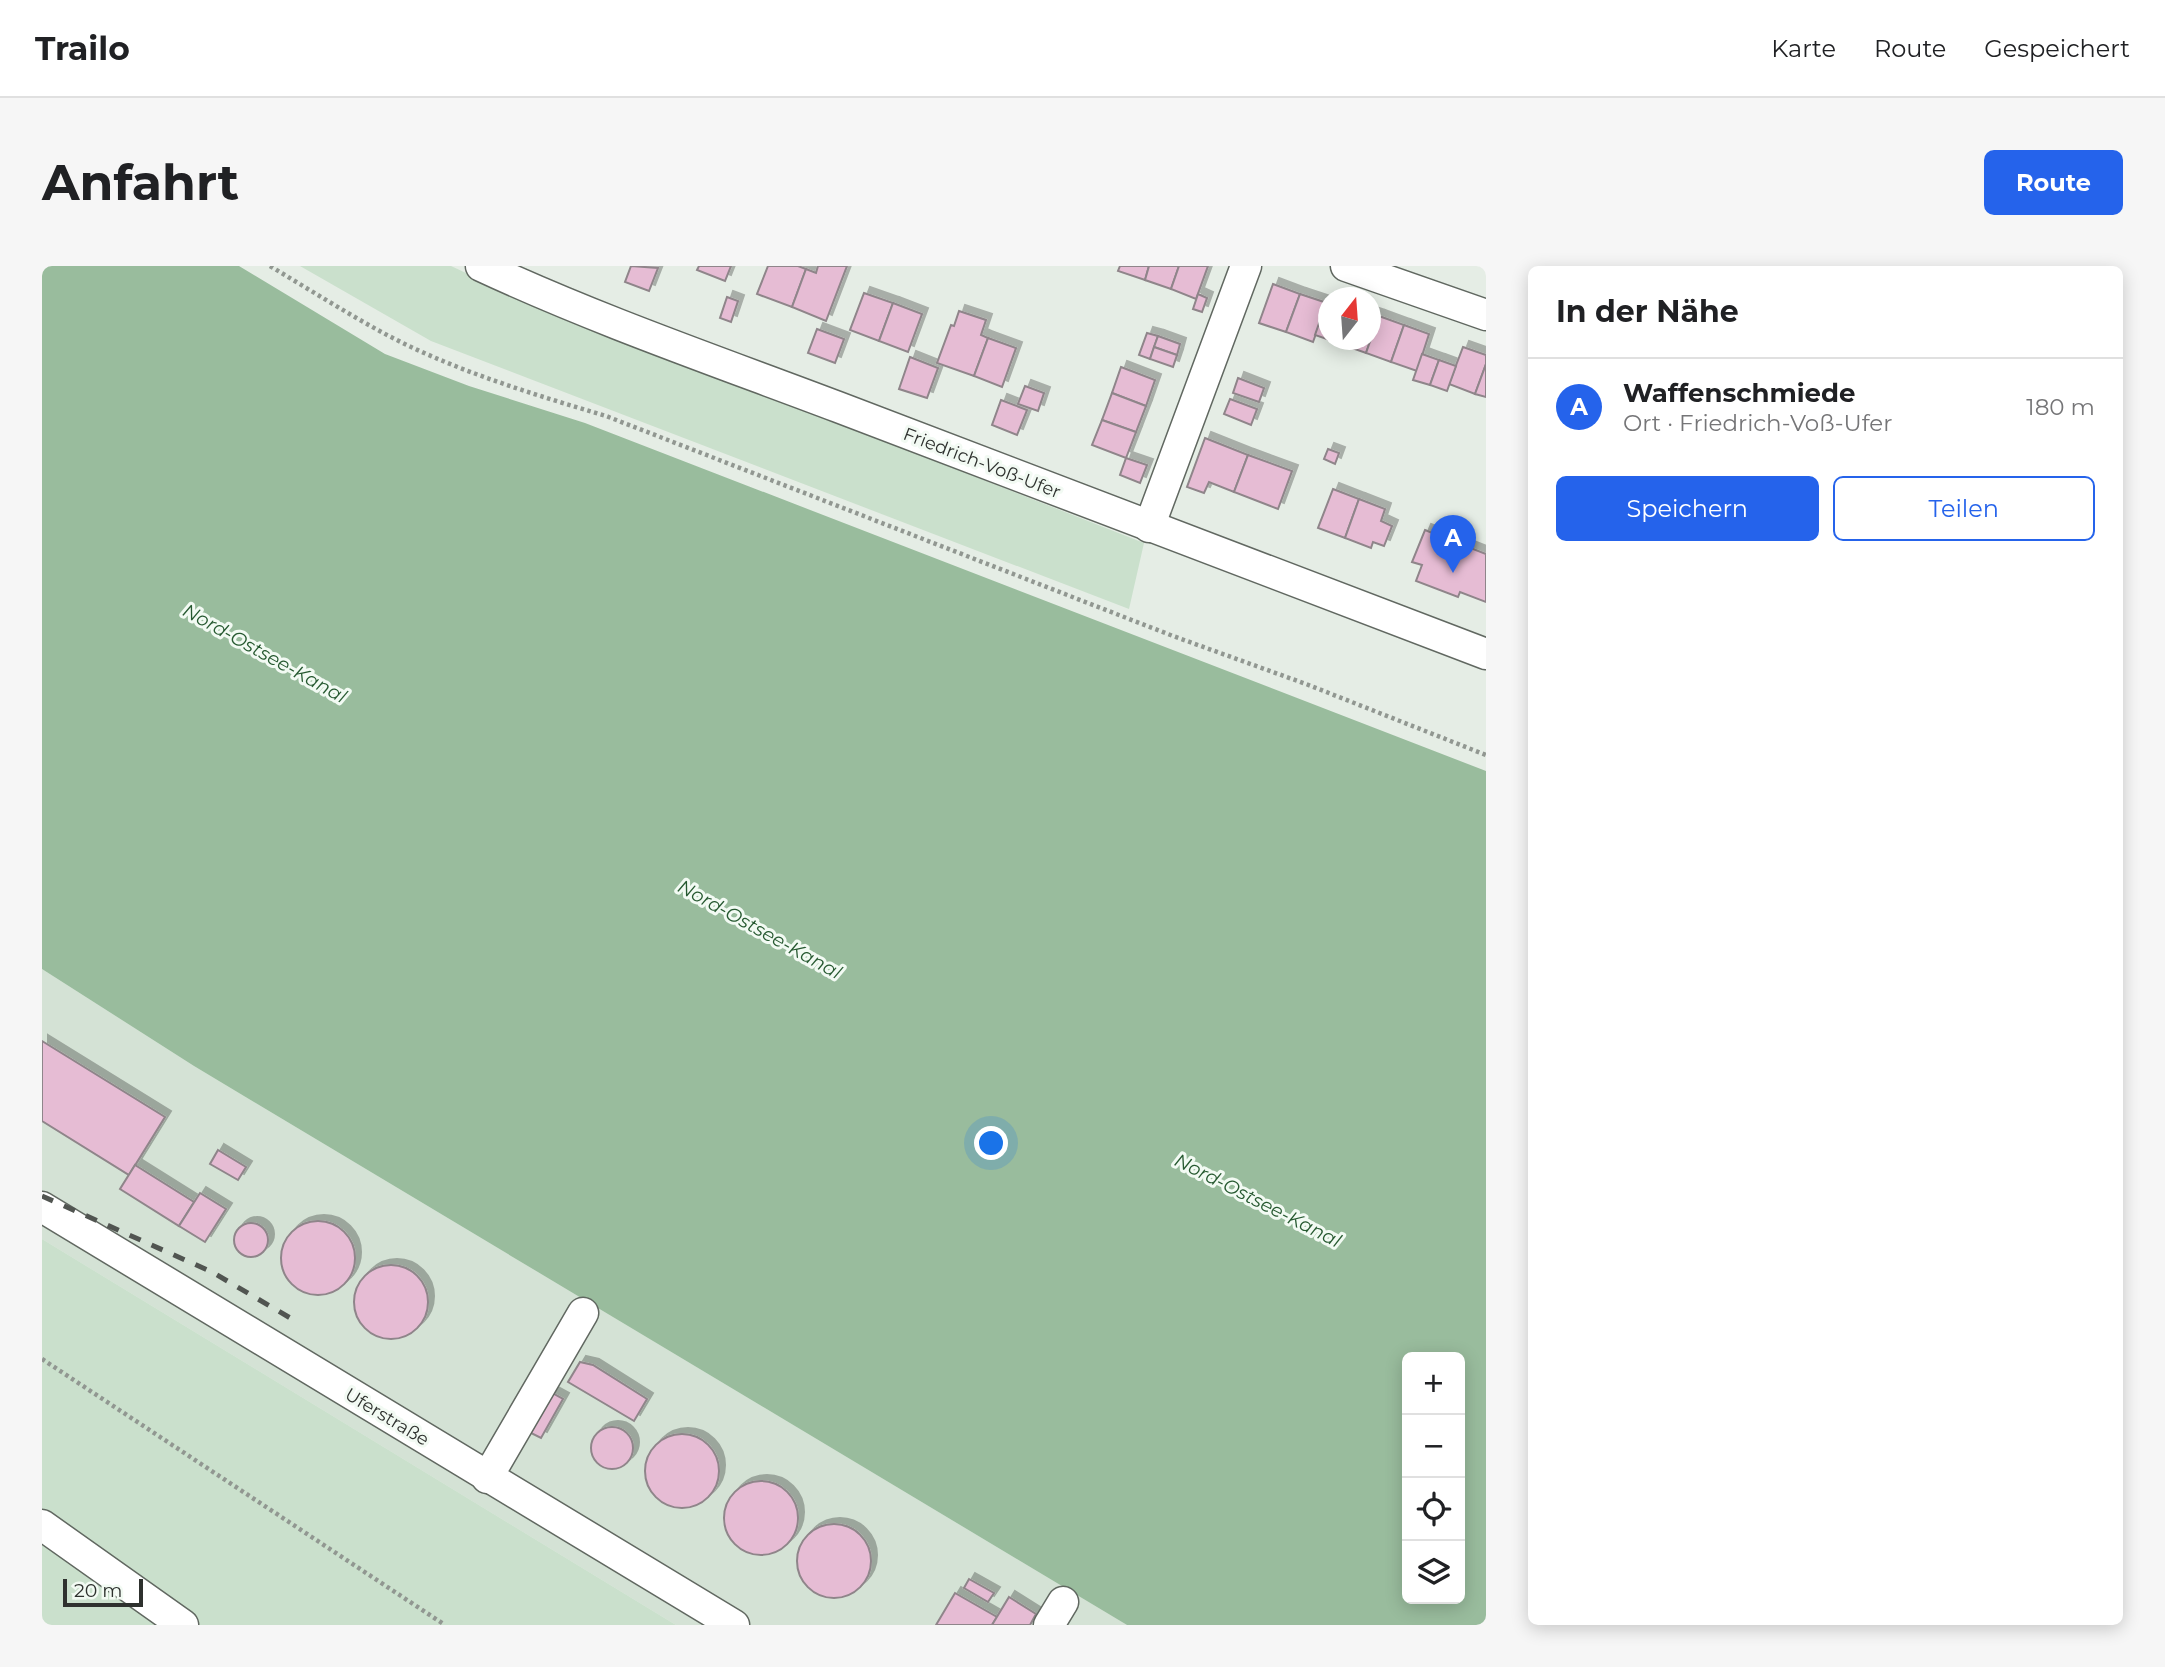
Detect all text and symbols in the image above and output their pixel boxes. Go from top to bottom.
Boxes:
text: Trailo [35,28,130,68]
text: Karte [1771,34,1836,63]
text: Route [1874,34,1946,63]
text: Gespeichert [1984,34,2130,63]
button: Route [1984,150,2123,215]
text: Anfahrt [42,153,239,212]
north arrow [1318,287,1381,350]
text: In der Nähe [1556,293,1739,330]
text: Waffenschmiede [1623,377,1855,409]
text: A [1570,393,1588,421]
text: 180 m [2026,393,2095,421]
text: Ort · Friedrich-Voß-Ufer [1623,409,1892,437]
street label: Friedrich-Voß-Ufer [900,423,1064,503]
button: Speichern [1556,476,1819,541]
button: Teilen [1833,476,2095,541]
pin: A [1430,515,1476,573]
water label: Nord-Ostsee-Kanal [179,599,351,708]
water label: Nord-Ostsee-Kanal [674,875,846,984]
your location [974,1126,1008,1160]
water label: Nord-Ostsee-Kanal [1171,1148,1346,1253]
map controls [1402,1352,1465,1604]
button: + [1402,1352,1465,1415]
street label: Uferstraße [341,1383,433,1451]
button: − [1402,1415,1465,1478]
button: locate [1402,1478,1465,1541]
button: layers [1402,1541,1465,1604]
scale bar [63,1576,144,1608]
text: 20 m [74,1579,122,1602]

